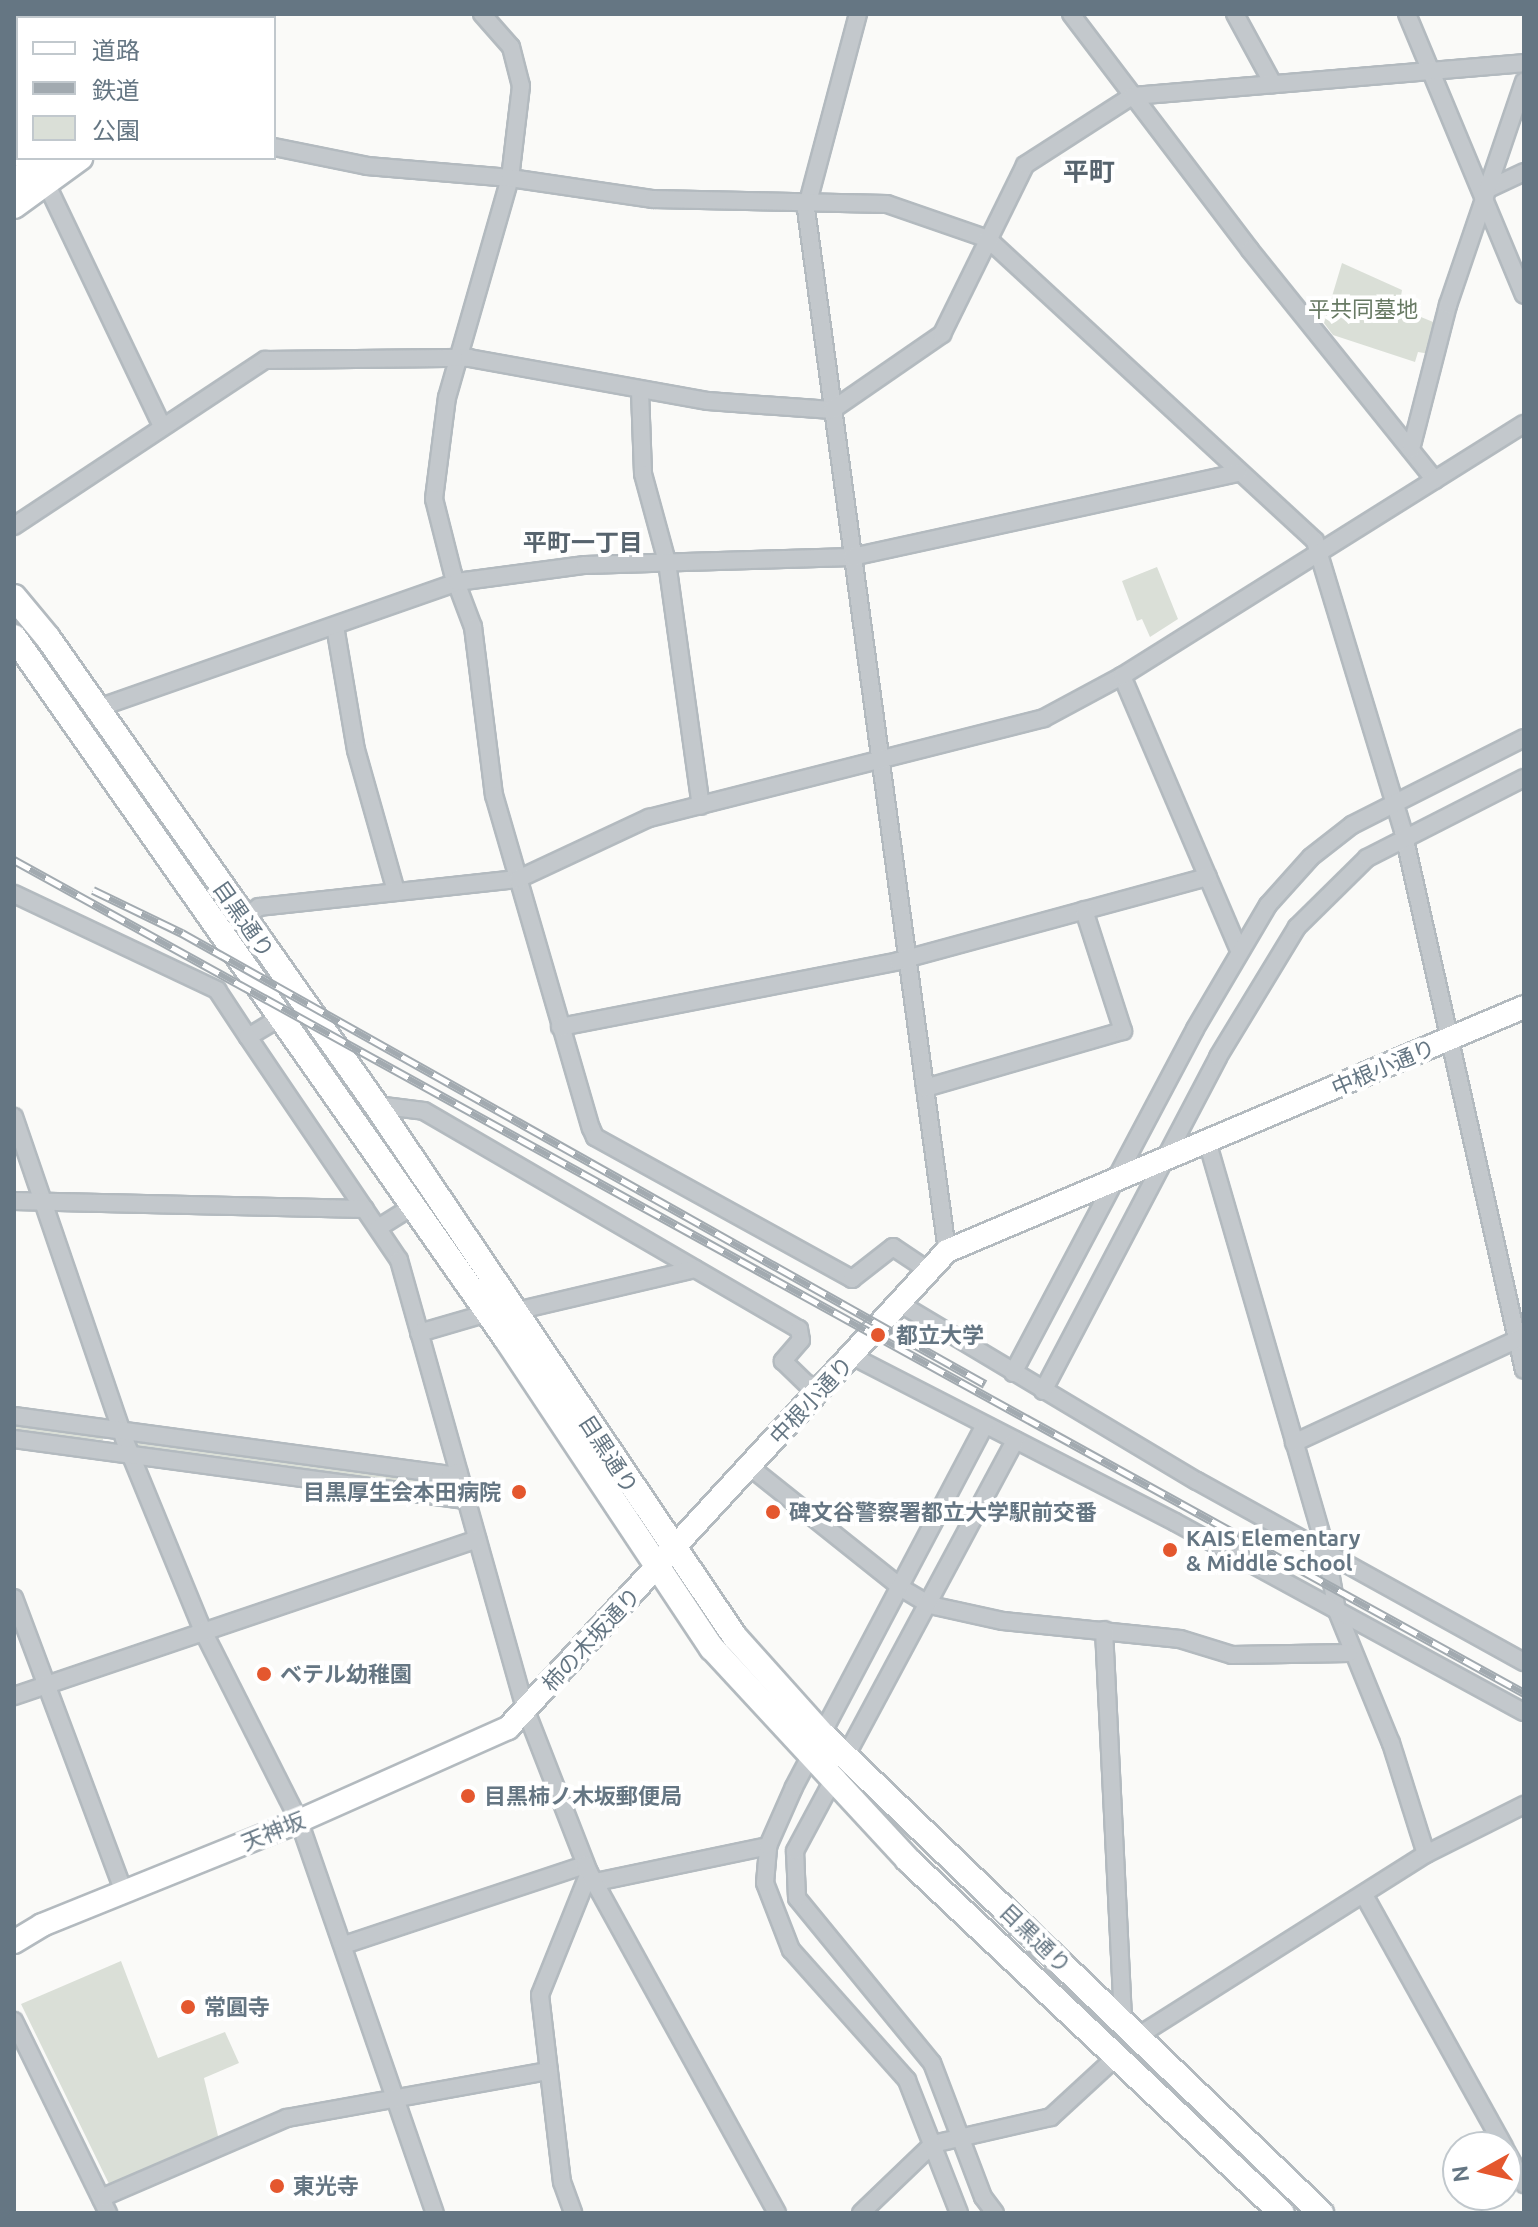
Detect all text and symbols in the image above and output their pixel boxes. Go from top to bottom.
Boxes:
legend [16,16,276,160]
text: 道路 [92,37,140,64]
text: 鉄道 [92,77,140,104]
text: 公園 [92,117,140,144]
district label: 平町 [1063,156,1115,188]
park label: 平共同墓地 [1308,296,1418,322]
district label: 平町一丁目 [523,529,643,557]
street label: 目黒通り [208,875,280,963]
street label: 中根小通り [1327,1033,1439,1101]
place label: 都立大学 [896,1322,984,1348]
marker: 都立大学 [867,1324,889,1346]
street label: 中根小通り [764,1351,858,1449]
street label: 目黒通り [574,1410,644,1498]
place label: 目黒厚生会本田病院 [303,1479,501,1505]
marker: 目黒厚生会本田病院 [508,1481,530,1503]
place label: 碑文谷警察署都立大学駅前交番 [789,1499,1097,1525]
marker: 碑文谷警察署都立大学駅前交番 [764,1503,782,1521]
place label: KAIS Elementary & Middle School [1186,1524,1360,1576]
marker: KAIS Elementary & Middle School [1161,1541,1179,1559]
street label: 柿の木坂通り [536,1582,646,1696]
place label: ベテル幼稚園 [280,1661,412,1687]
marker: ベテル幼稚園 [255,1665,273,1683]
place label: 目黒柿ノ木坂郵便局 [484,1783,682,1809]
marker: 目黒柿ノ木坂郵便局 [459,1787,477,1805]
street label: 天神坂 [237,1806,309,1856]
street label: 目黒通り [995,1898,1077,1978]
place label: 常圓寺 [204,1994,270,2020]
marker: 常圓寺 [179,1998,197,2016]
north arrow [1442,2131,1522,2211]
text: N [1446,2164,1473,2184]
place label: 東光寺 [293,2173,359,2199]
marker: 東光寺 [268,2177,286,2195]

